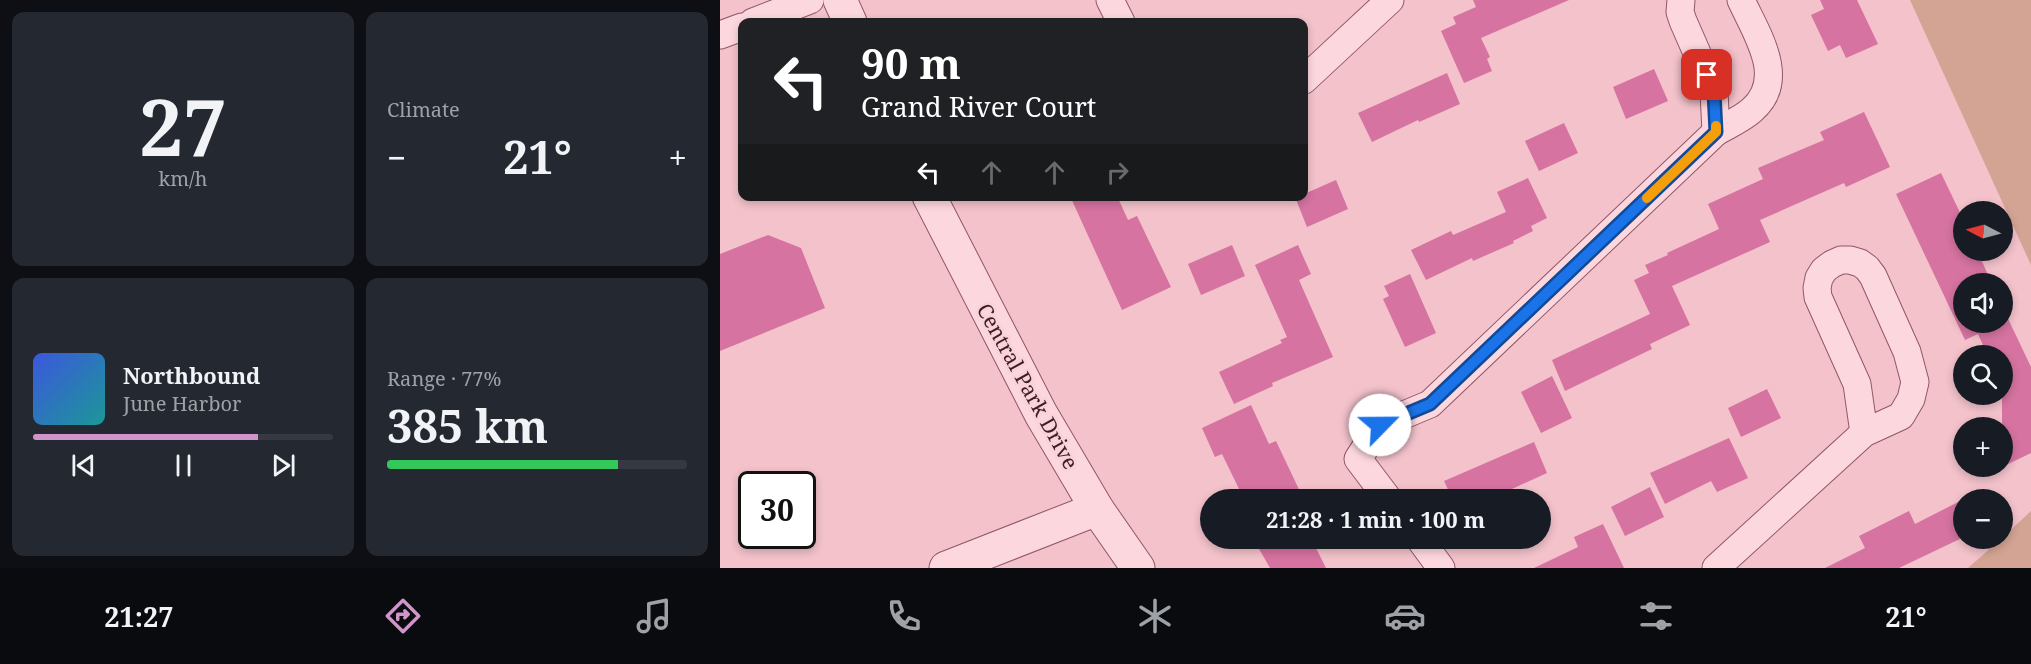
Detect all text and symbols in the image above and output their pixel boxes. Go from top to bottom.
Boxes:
text: 90 m [861,34,961,91]
icon: left [762,42,840,120]
pin [1681,49,1732,100]
icon: arrive [1690,58,1723,91]
text: 27 [139,73,227,179]
text: Grand River Court [861,88,1096,125]
text: Climate [387,96,460,123]
text: 21° [503,126,572,187]
text: − [387,135,406,180]
text: + [669,135,687,180]
icon: left [912,156,945,189]
icon: ahead [975,156,1008,189]
icon: ahead [1038,156,1071,189]
icon: right [1101,156,1134,189]
text: km/h [158,165,208,192]
north arrow [1953,201,2013,261]
map controls [1953,201,2013,549]
button: sound [1953,273,2013,333]
street label: Central Park Drive [971,298,1085,474]
button: search [1953,345,2013,405]
text: Northbound [123,360,260,390]
text: Range · 77% [387,365,501,392]
text: June Harbor [123,390,241,417]
position arrow [1348,393,1412,457]
text: 385 km [387,395,548,456]
button: + [1953,417,2013,477]
icon: previous [67,449,100,482]
icon: pause [167,449,200,482]
icon: next [267,449,300,482]
speed limit sign: 30 [738,471,816,549]
button: − [1953,489,2013,549]
text: 21:28 · 1 min · 100 m [1266,504,1485,534]
icon: directions [382,595,424,637]
icon: music [633,595,675,637]
icon: phone [883,595,925,637]
icon: climate [1134,595,1176,637]
icon: car [1384,595,1426,637]
icon: filters [1635,595,1677,637]
text: 21:27 [104,598,174,635]
text: 21° [1885,598,1927,635]

